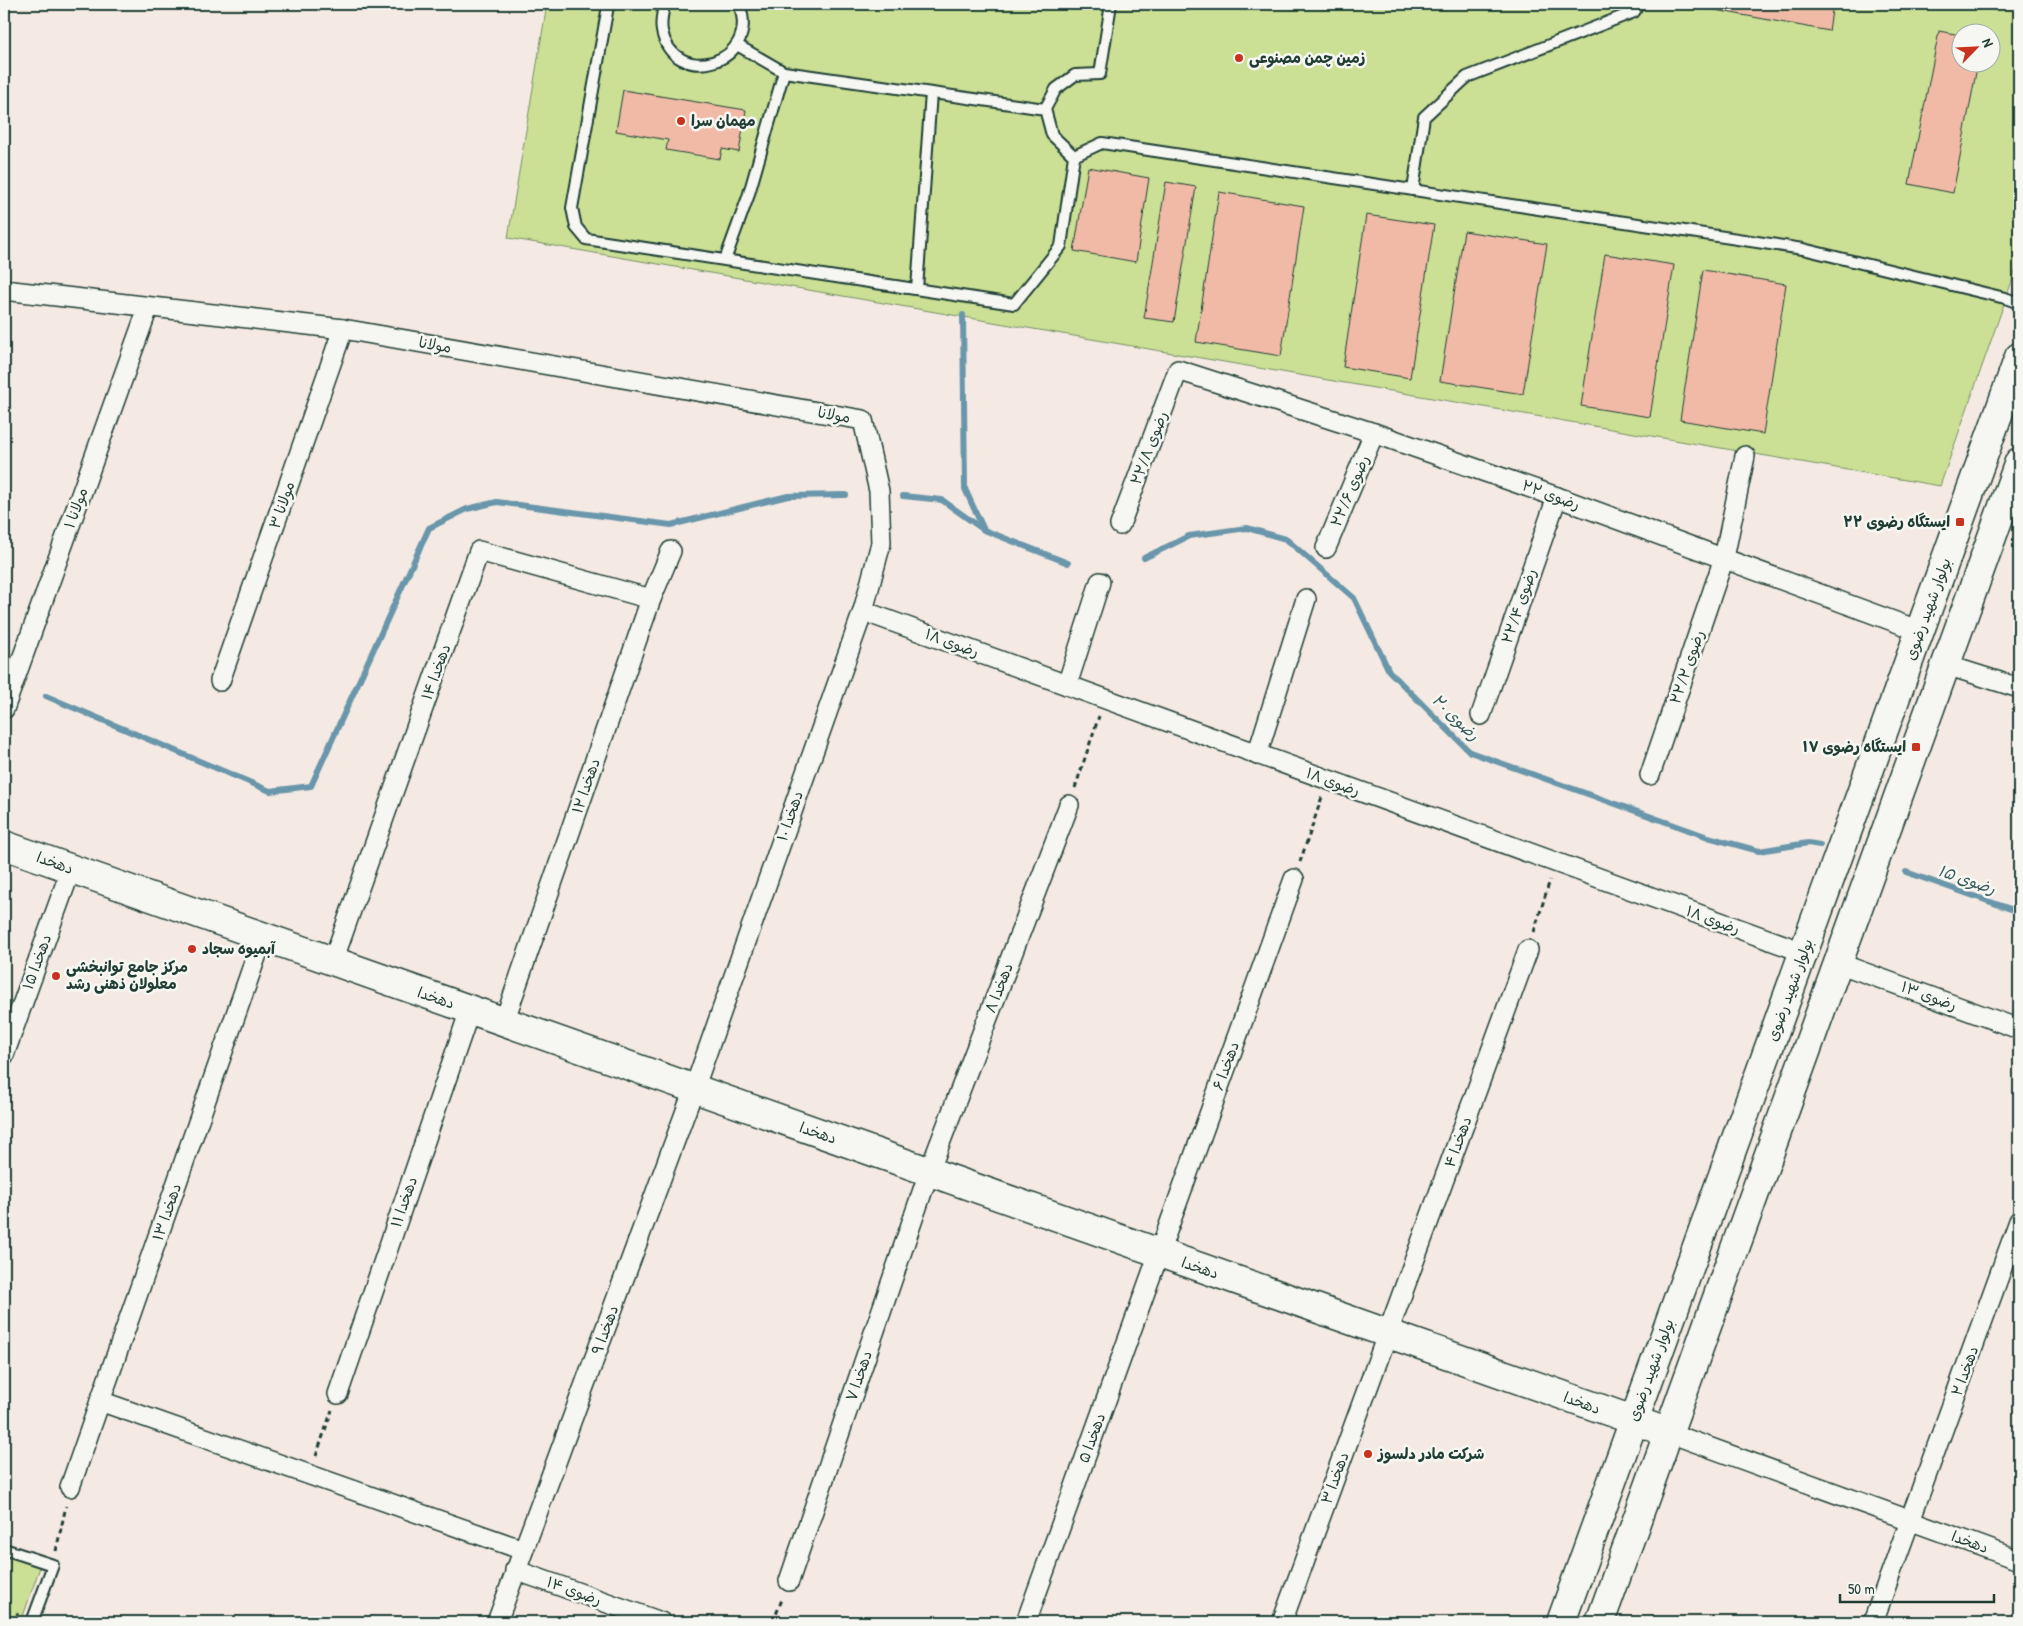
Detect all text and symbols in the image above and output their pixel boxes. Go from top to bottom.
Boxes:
north arrow [1950,22,2000,72]
text: N [1978,35,1999,50]
place label: زمین چمن مصنوعی [1249,47,1366,68]
marker: زمین چمن مصنوعی [1233,52,1245,64]
place label: مهمان سرا [691,110,756,131]
marker: مهمان سرا [675,115,687,127]
street label: مولانا [417,331,453,358]
street label: مولانا [816,401,852,428]
street label: رضوی ۲۲/۸ [1125,408,1172,488]
street label: رضوی ۲۲/۶ [1325,452,1374,530]
street label: رضوی ۲۲ [1519,474,1583,515]
street label: مولانا ۳ [264,478,299,531]
street label: مولانا ۱ [58,485,93,531]
place label: ایستگاه رضوی ۲۲ [1843,511,1950,532]
marker: ایستگاه رضوی ۲۲ [1954,516,1966,528]
street label: بولوار شهید رضوی [1899,555,1956,663]
street label: رضوی ۲۲/۴ [1496,566,1541,646]
street label: رضوی ۱۸ [922,623,982,662]
street label: رضوی ۲۲/۲ [1664,627,1709,707]
street label: دهخدا ۱۴ [416,641,455,703]
water label: رضوی ۲۰ [1427,689,1485,745]
place label: ایستگاه رضوی ۱۷ [1803,736,1906,757]
marker: ایستگاه رضوی ۱۷ [1910,741,1922,753]
street label: دهخدا ۱۲ [566,755,605,816]
street label: رضوی ۱۸ [1303,762,1363,801]
street label: دهخدا ۱۰ [771,788,808,844]
street label: دهخدا [34,846,77,879]
water label: رضوی ۱۵ [1935,859,1999,899]
street label: رضوی ۱۸ [1683,900,1743,939]
street label: دهخدا ۱۵ [17,931,56,992]
street label: بولوار شهید رضوی [1761,936,1818,1044]
place label: آبمیوه سجاد [202,938,276,959]
marker: آبمیوه سجاد [186,943,198,955]
place label: مرکز جامع توانبخشی معلولان ذهنی رشد [66,956,188,994]
street label: دهخدا ۸ [979,960,1018,1016]
marker: مرکز جامع توانبخشی معلولان ذهنی رشد [50,970,62,982]
street label: رضوی ۱۳ [1898,976,1960,1015]
street label: دهخدا [415,981,458,1014]
street label: دهخدا ۶ [1207,1038,1244,1093]
street label: دهخدا ۴ [1439,1113,1476,1170]
street label: دهخدا [797,1116,840,1149]
street label: دهخدا ۱۱ [385,1174,422,1230]
street label: دهخدا ۱۳ [147,1180,186,1243]
street label: دهخدا [1179,1251,1222,1284]
street label: دهخدا ۹ [586,1302,623,1357]
street label: بولوار شهید رضوی [1622,1316,1679,1424]
street label: دهخدا ۲ [1946,1343,1983,1399]
street label: دهخدا ۷ [840,1348,877,1404]
street label: دهخدا [1561,1386,1604,1419]
street label: دهخدا ۵ [1073,1410,1110,1466]
place label: شرکت مادر دلسوز [1376,1443,1484,1464]
marker: شرکت مادر دلسوز [1362,1448,1374,1460]
street label: دهخدا ۳ [1315,1449,1354,1507]
street label: دهخدا [1949,1525,1992,1558]
street label: رضوی ۱۴ [544,1571,604,1610]
scale bar [1840,1571,1994,1603]
text: 50 m [1848,1578,1875,1599]

